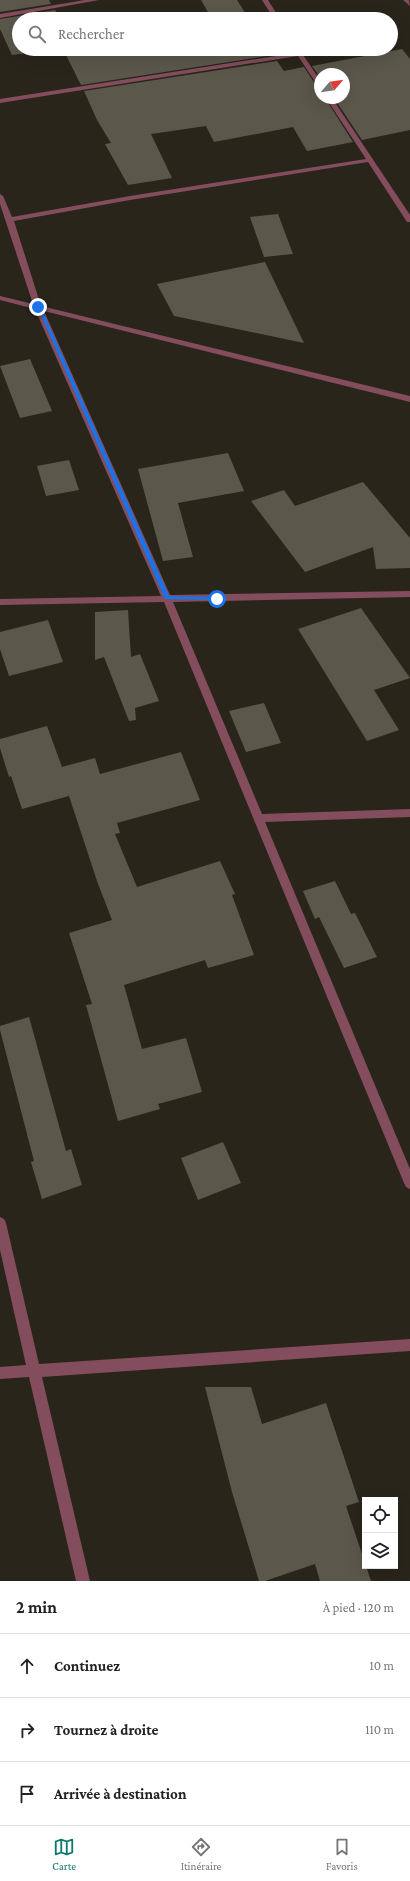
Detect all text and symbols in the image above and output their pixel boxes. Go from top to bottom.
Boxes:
search box [12,12,398,56]
icon: search [26,23,48,45]
text: Rechercher [58,26,125,42]
north arrow [314,68,350,104]
route end [29,298,47,316]
route start [208,590,226,608]
map controls [362,1497,398,1569]
button: locate [362,1497,398,1533]
button: layers [362,1533,398,1569]
text: 2 min [16,1598,57,1617]
text: À pied · 120 m [323,1600,394,1615]
icon: ahead [16,1655,38,1677]
text: Continuez [54,1658,120,1674]
text: 10 m [369,1658,394,1673]
icon: right [16,1719,38,1741]
text: Tournez à droite [54,1722,158,1738]
text: 110 m [365,1722,394,1737]
icon: arrive [16,1783,38,1805]
text: Arrivée à destination [54,1786,187,1802]
tab: Carte [52,1836,76,1872]
tab: Itinéraire [181,1836,221,1872]
tab: Favoris [326,1836,358,1872]

